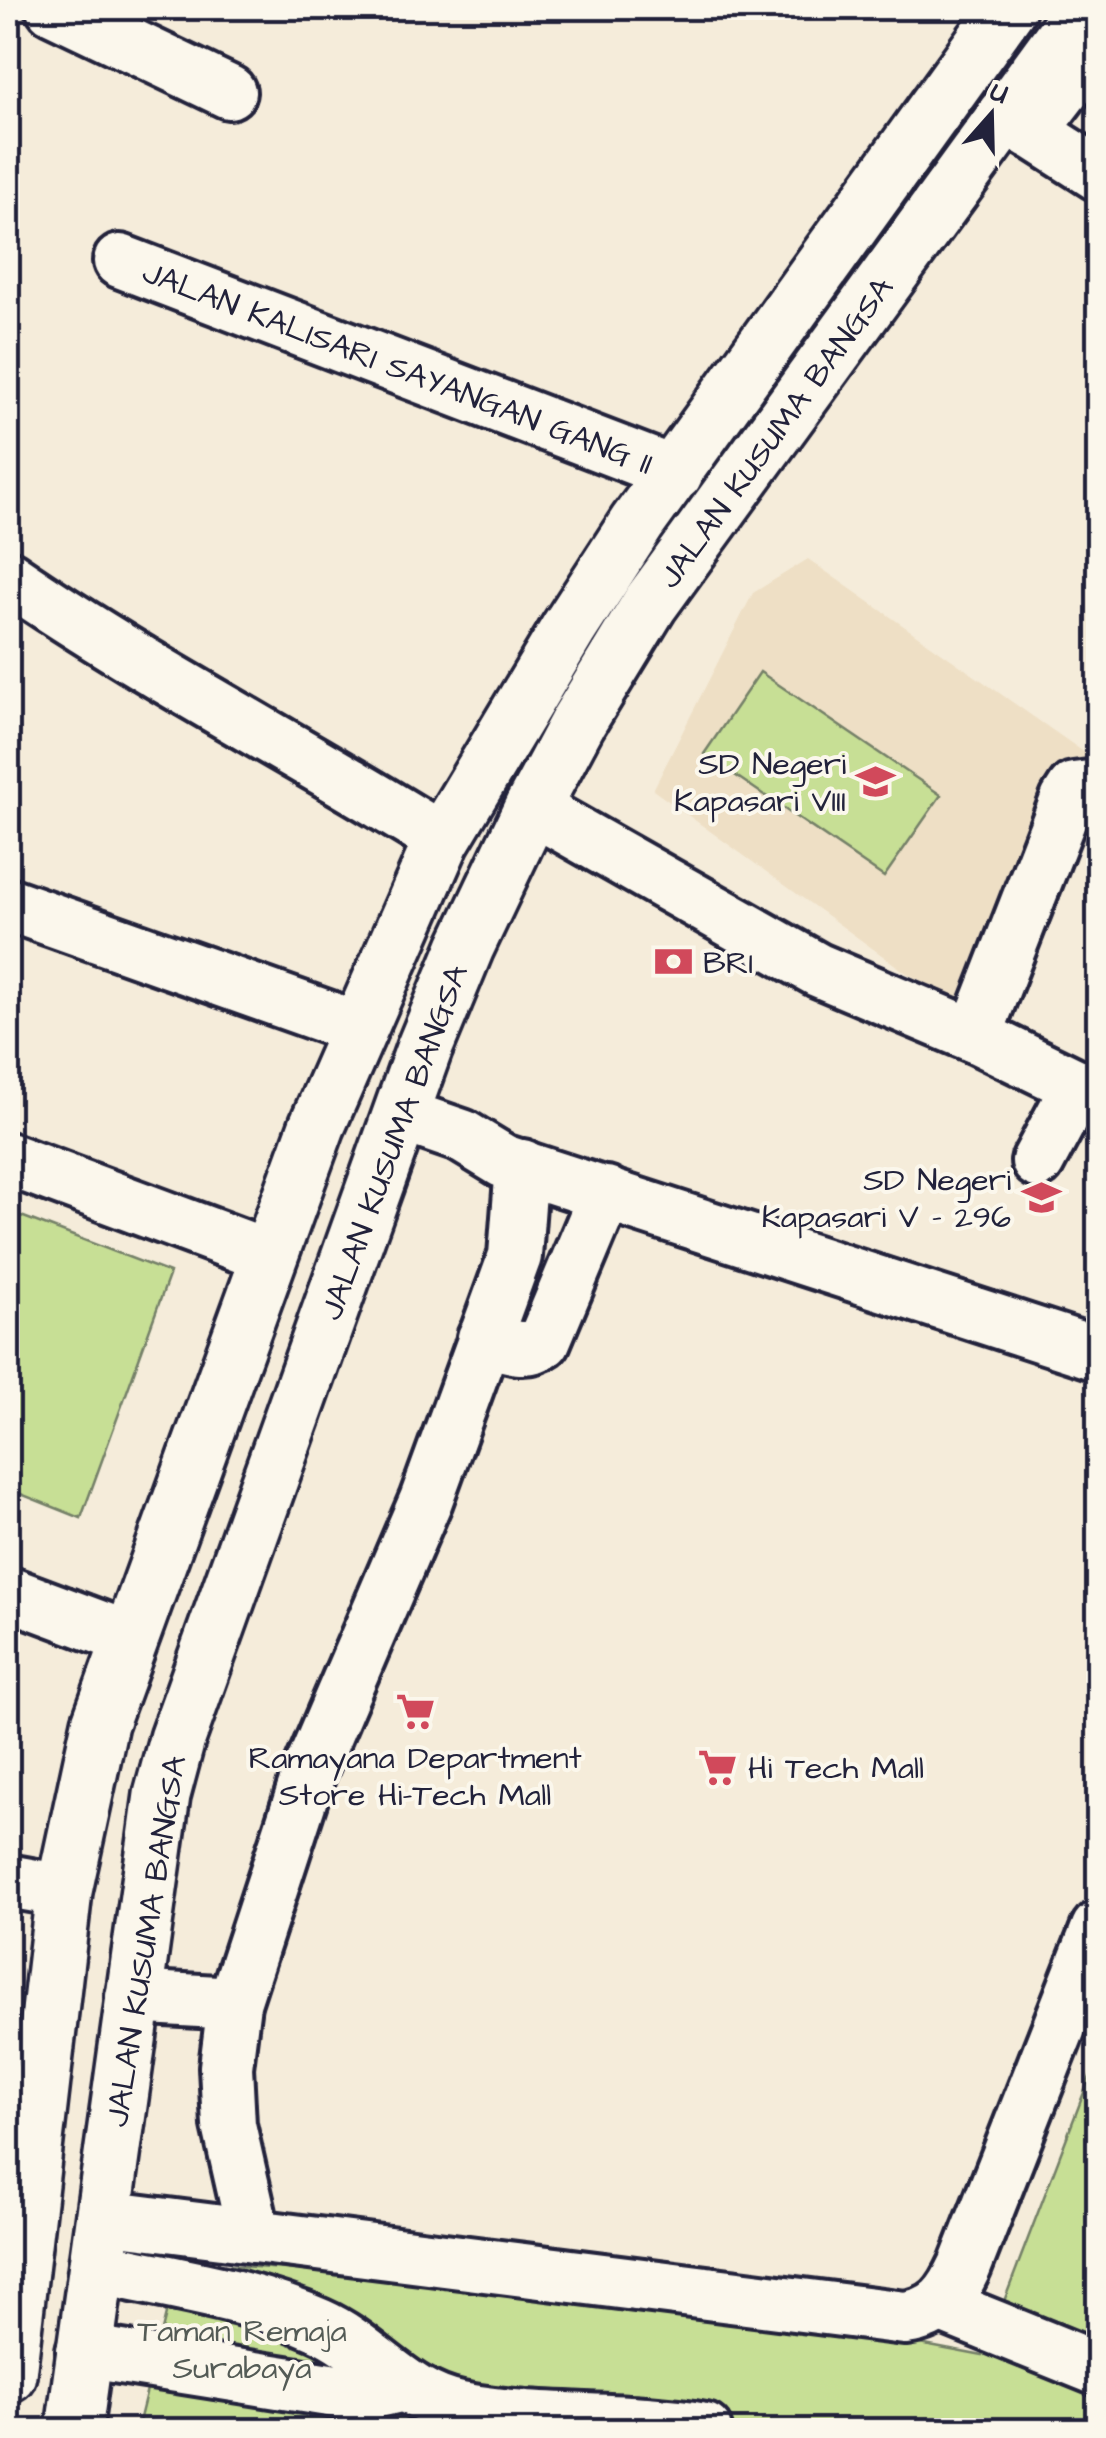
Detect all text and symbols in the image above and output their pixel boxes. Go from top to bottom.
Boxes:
north arrow [941,65,1041,165]
text: U [985,72,1013,114]
street label: JALAN KALISARI SAYANGAN GANG II [136,250,659,487]
street label: JALAN KUSUMA BANGSA [648,268,905,598]
place label: SD Negeri Kapasari VIII [674,742,846,824]
school or university icon: SD Negeri Kapasari VIII [855,760,897,802]
bank icon: BRI [652,941,694,983]
place label: BRI [703,941,753,986]
street label: JALAN KUSUMA BANGSA [309,959,480,1326]
place label: SD Negeri Kapasari V - 296 [761,1158,1011,1240]
school or university icon: SD Negeri Kapasari V - 296 [1020,1176,1062,1218]
supermarket icon: Ramayana Department Store Hi-Tech Mall [394,1691,436,1733]
place label: Ramayana Department Store Hi-Tech Mall [248,1736,582,1818]
supermarket icon: Hi Tech Mall [697,1746,739,1788]
place label: Hi Tech Mall [748,1746,924,1791]
street label: JALAN KUSUMA BANGSA [95,1752,198,2130]
park label: Taman Remaja Surabaya [137,2309,347,2391]

